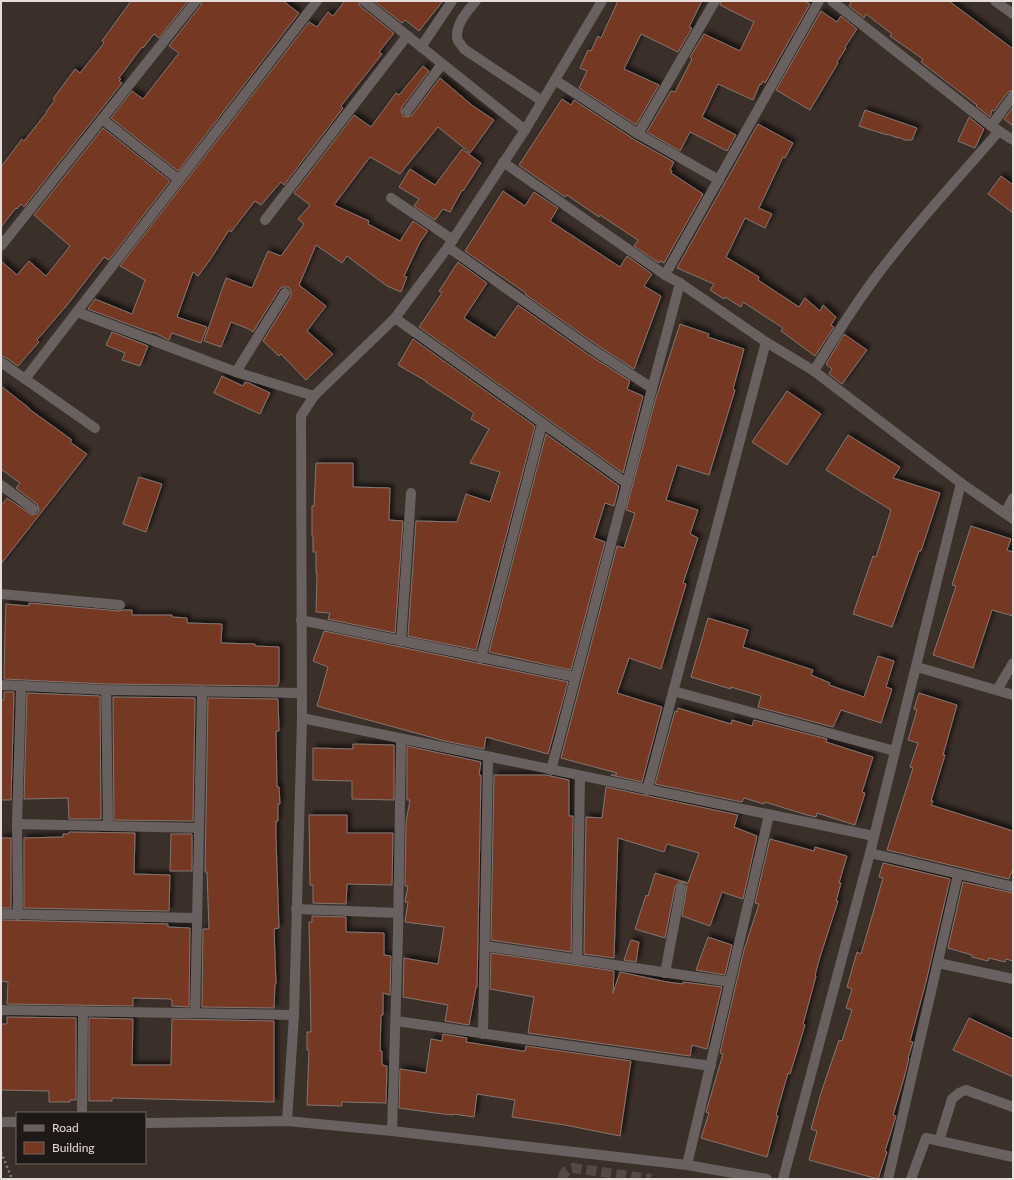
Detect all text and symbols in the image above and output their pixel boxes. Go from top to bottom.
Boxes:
legend [16,1112,146,1164]
text: Road [52,1120,79,1135]
text: Building [52,1140,95,1155]

